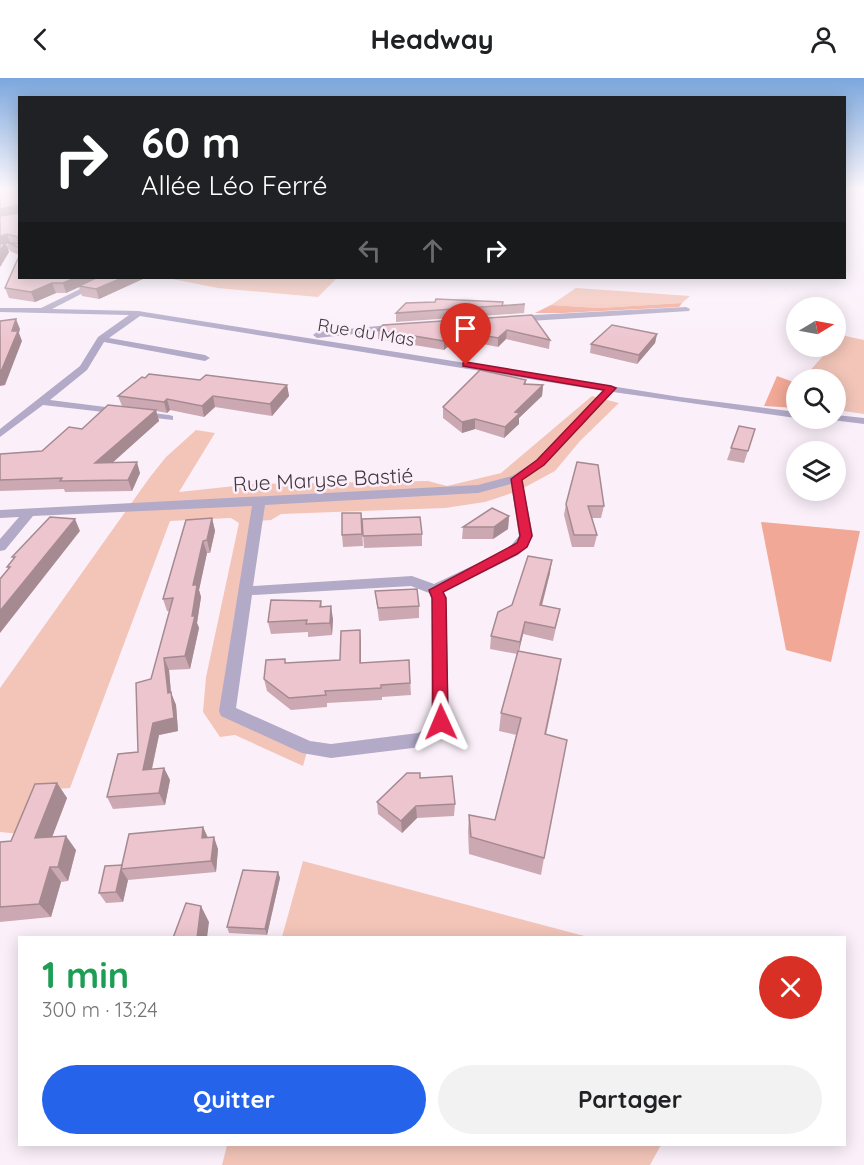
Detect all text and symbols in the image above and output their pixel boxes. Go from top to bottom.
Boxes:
text: Headway [370,22,494,56]
icon: back [24,23,57,56]
icon: person [807,23,840,56]
text: 60 m [141,116,241,169]
icon: right [42,120,120,198]
text: Allée Léo Ferré [141,168,327,202]
icon: left [353,234,386,267]
icon: ahead [416,234,449,267]
icon: right [479,234,512,267]
north arrow [786,297,846,357]
map controls [786,297,846,501]
pin [440,303,491,365]
icon: arrive [449,312,482,345]
street label: Rue du Mas [316,313,416,351]
button: search [786,369,846,429]
button: layers [786,441,846,501]
street label: Rue Maryse Bastié [232,461,414,497]
position arrow [409,690,473,754]
text: 1 min [42,952,129,997]
button: close [759,956,822,1019]
text: 300 m · 13:24 [42,997,158,1022]
button: Quitter [42,1065,426,1134]
button: Partager [438,1065,822,1134]

